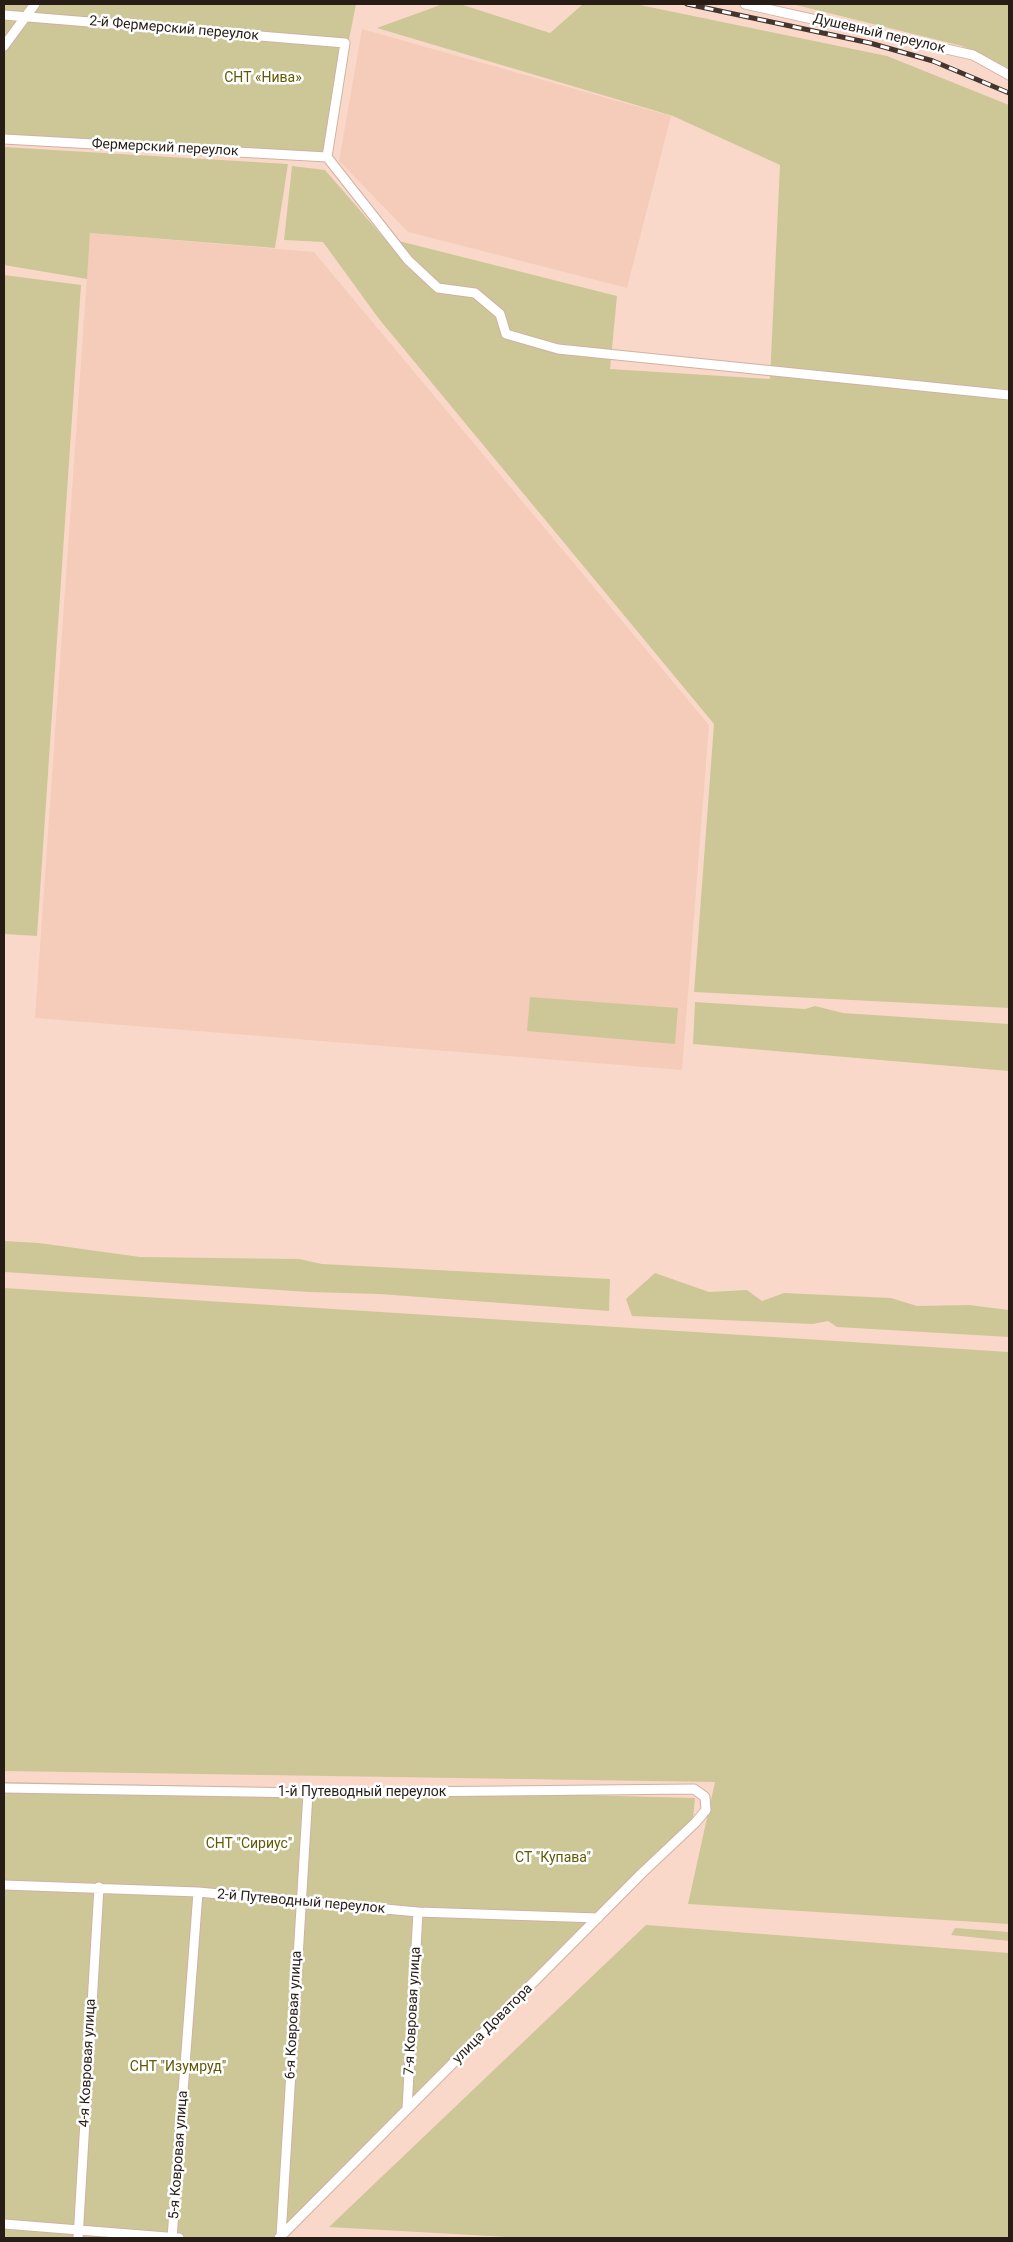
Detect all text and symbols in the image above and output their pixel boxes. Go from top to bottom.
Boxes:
street label: Душевный переулок [811,11,947,57]
street label: 2-й Фермерский переулок [88,13,260,45]
park label: СНТ «Нива» [224,70,302,86]
street label: Фермерский переулок [91,136,239,160]
street label: 1-й Путеводный переулок [278,1784,446,1800]
park label: СНТ "Сириус" [206,1836,292,1852]
park label: СТ "Купава" [515,1850,591,1866]
street label: 2-й Путеводный переулок [216,1886,386,1918]
street label: 7-я Ковровая улица [401,1946,425,2076]
street label: 6-я Ковровая улица [282,1950,306,2080]
street label: улица Доватора [450,1981,536,2067]
street label: 4-я Ковровая улица [76,1998,100,2128]
park label: СНТ "Изумруд" [130,2059,226,2075]
street label: 5-я Ковровая улица [166,2090,192,2220]

